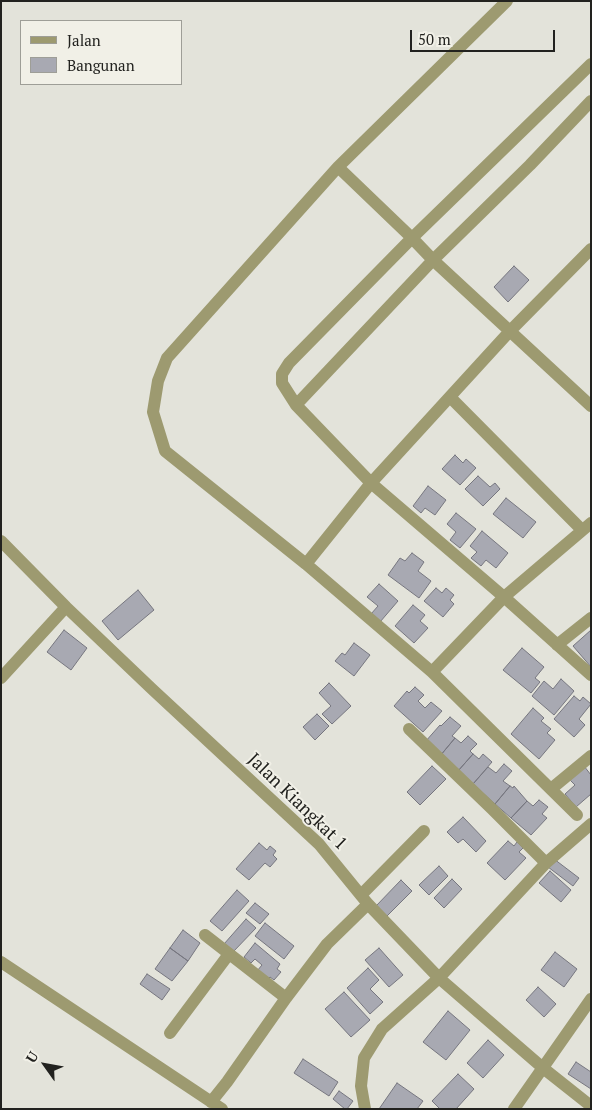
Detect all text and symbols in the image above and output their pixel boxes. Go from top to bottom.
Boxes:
legend [20,20,182,85]
scale bar [412,20,557,52]
text: 50 m [418,29,451,49]
text: Jalan [67,30,101,50]
text: Bangunan [67,55,135,75]
street label: Jalan Kiangkat 1 [243,749,351,855]
north arrow [20,1040,70,1090]
text: U [21,1048,43,1066]

